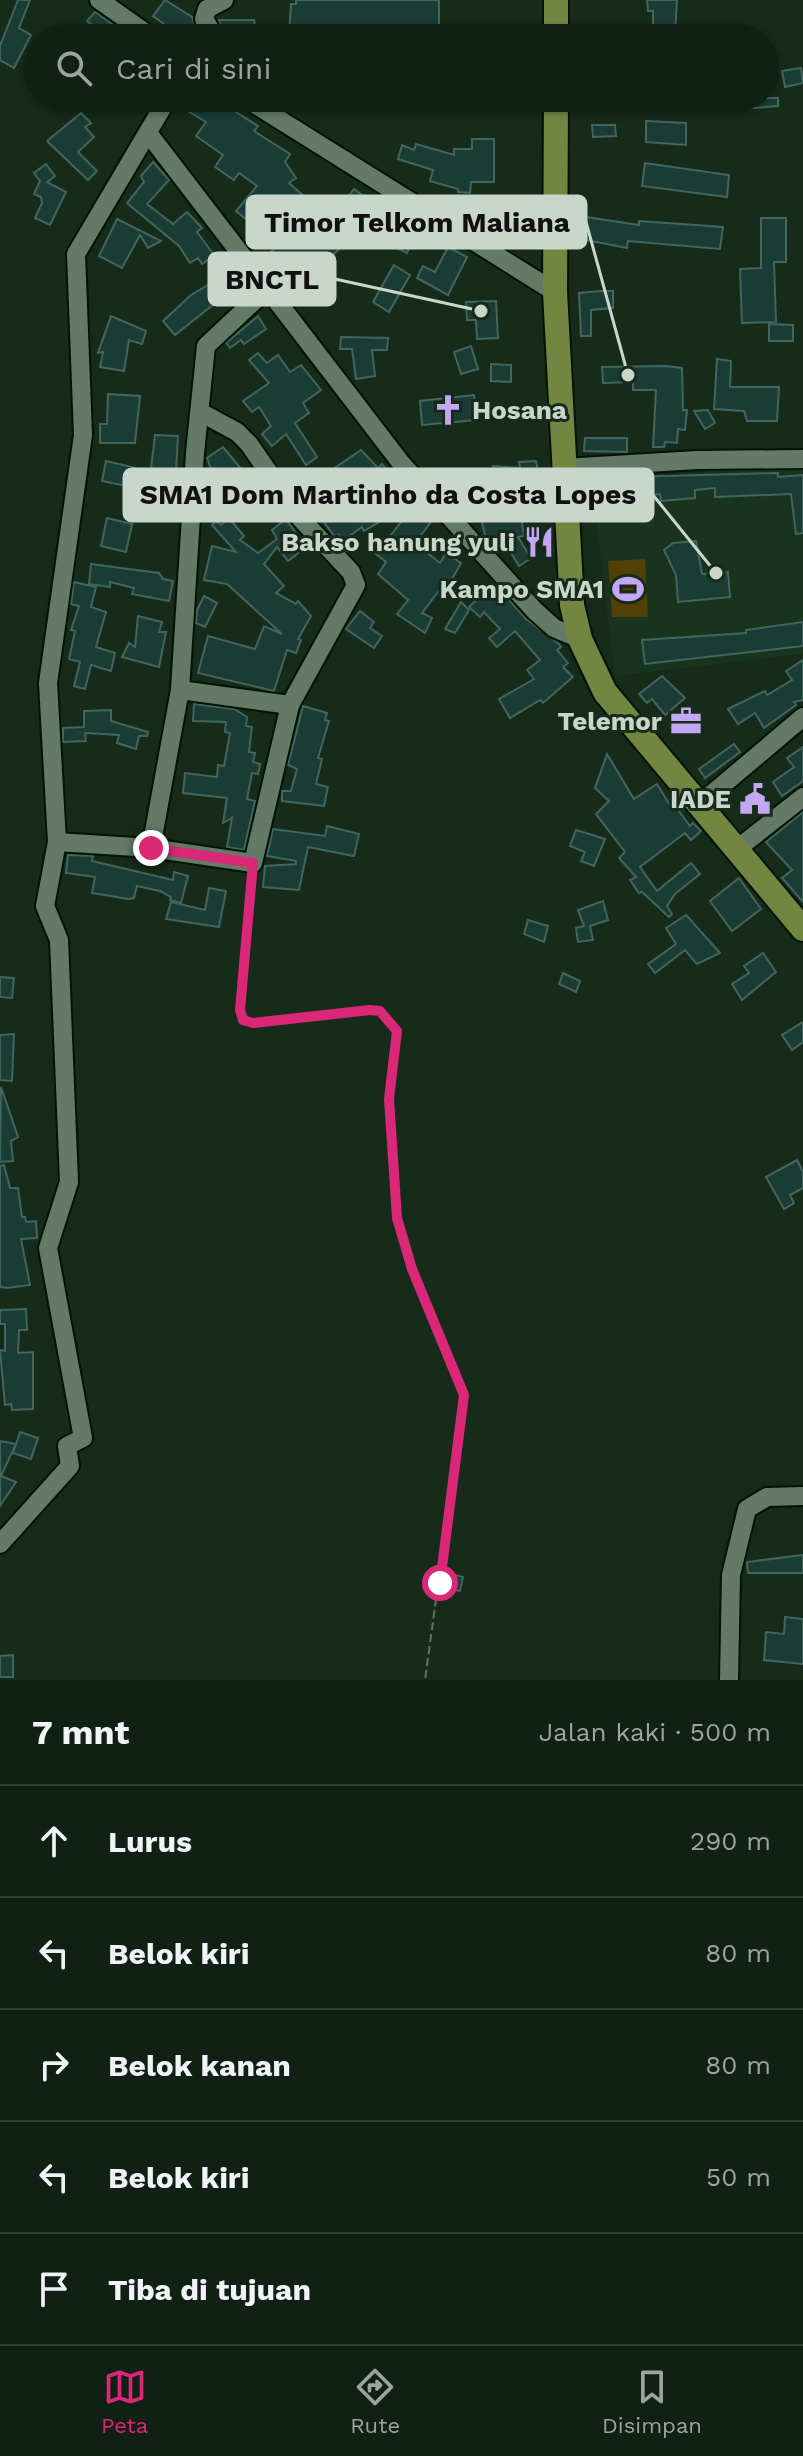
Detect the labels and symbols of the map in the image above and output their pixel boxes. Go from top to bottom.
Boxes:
callout: Timor Telkom Maliana [247,196,586,248]
text: Timor Telkom Maliana [264,206,571,239]
callout: BNCTL [209,253,335,305]
text: BNCTL [225,263,319,296]
church icon: Hosana [431,393,465,427]
place label: Hosana [472,395,567,425]
callout: SMA1 Dom Martinho da Costa Lopes [124,469,653,521]
text: SMA1 Dom Martinho da Costa Lopes [140,478,636,511]
restaurant icon: Bakso hanung yuli [522,525,556,559]
place label: Bakso hanung yuli [281,527,515,557]
sports icon: Kampo SMA1 [611,572,645,606]
place label: Kampo SMA1 [440,574,604,604]
office icon: Telemor [669,704,703,738]
place label: Telemor [558,706,663,736]
public building icon: IADE [738,782,772,816]
place label: IADE [670,784,731,814]
route end [133,830,169,866]
route start [422,1565,458,1601]

